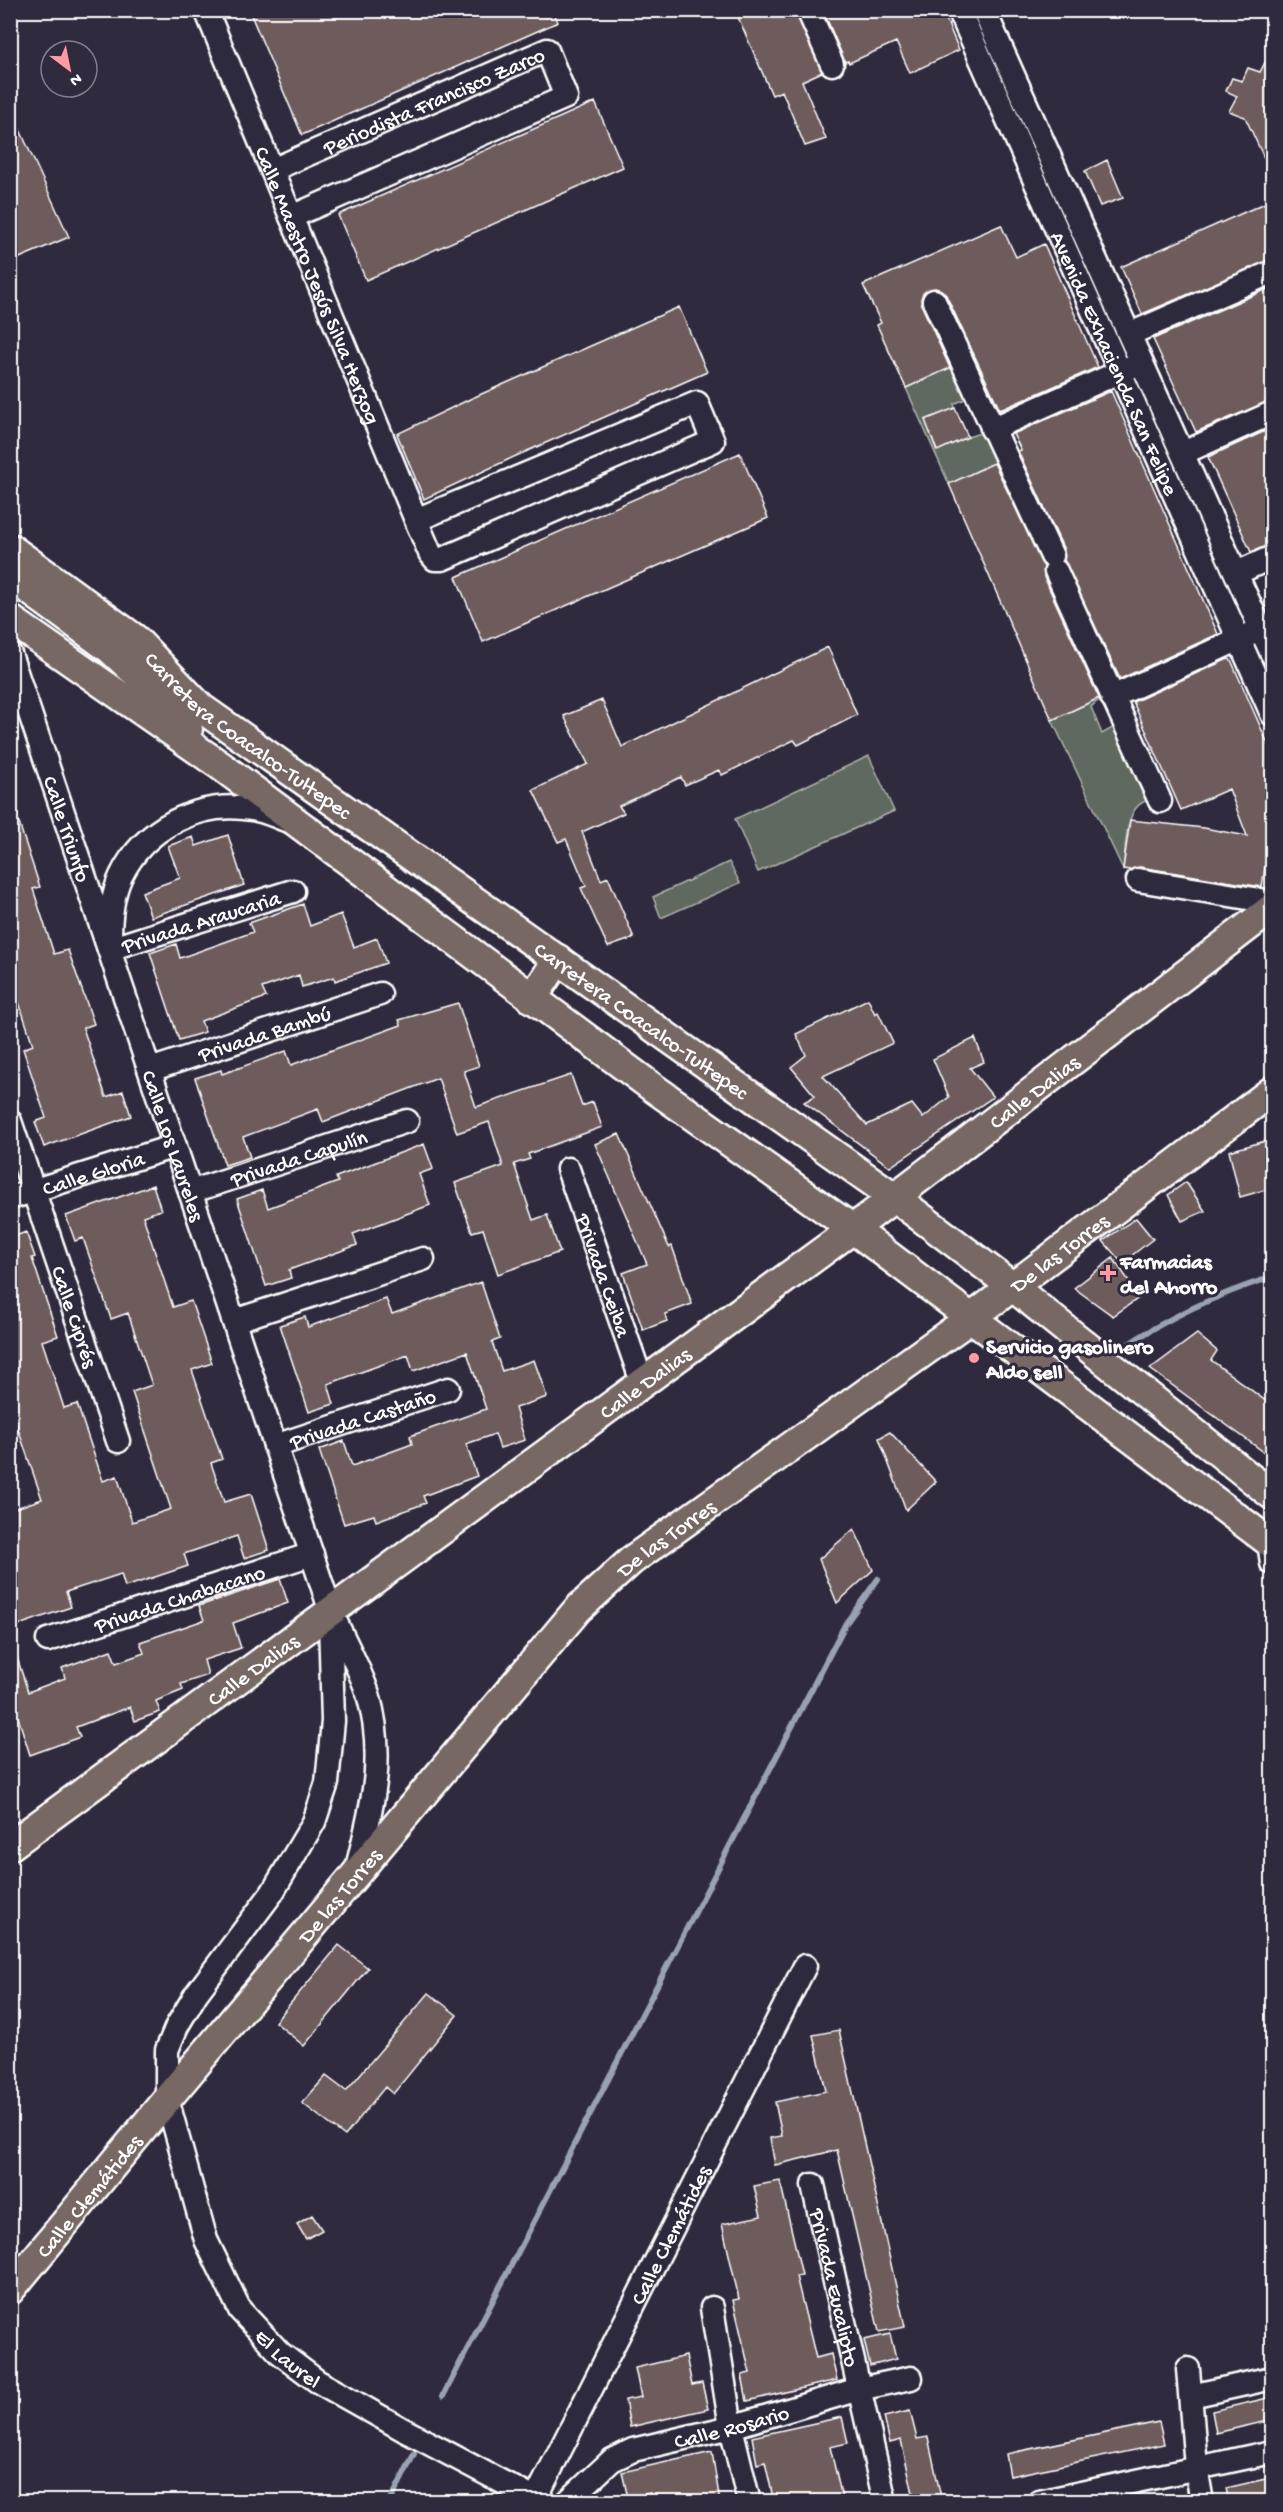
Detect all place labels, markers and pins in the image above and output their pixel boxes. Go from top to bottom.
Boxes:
place label: Farmacias del Ahorro [1119,1251,1218,1302]
marker: Farmacias del Ahorro [1101,1266,1115,1280]
place label: Servicio gasolinero Aldo sell [985,1336,1154,1387]
marker: Servicio gasolinero Aldo sell [967,1351,981,1365]

